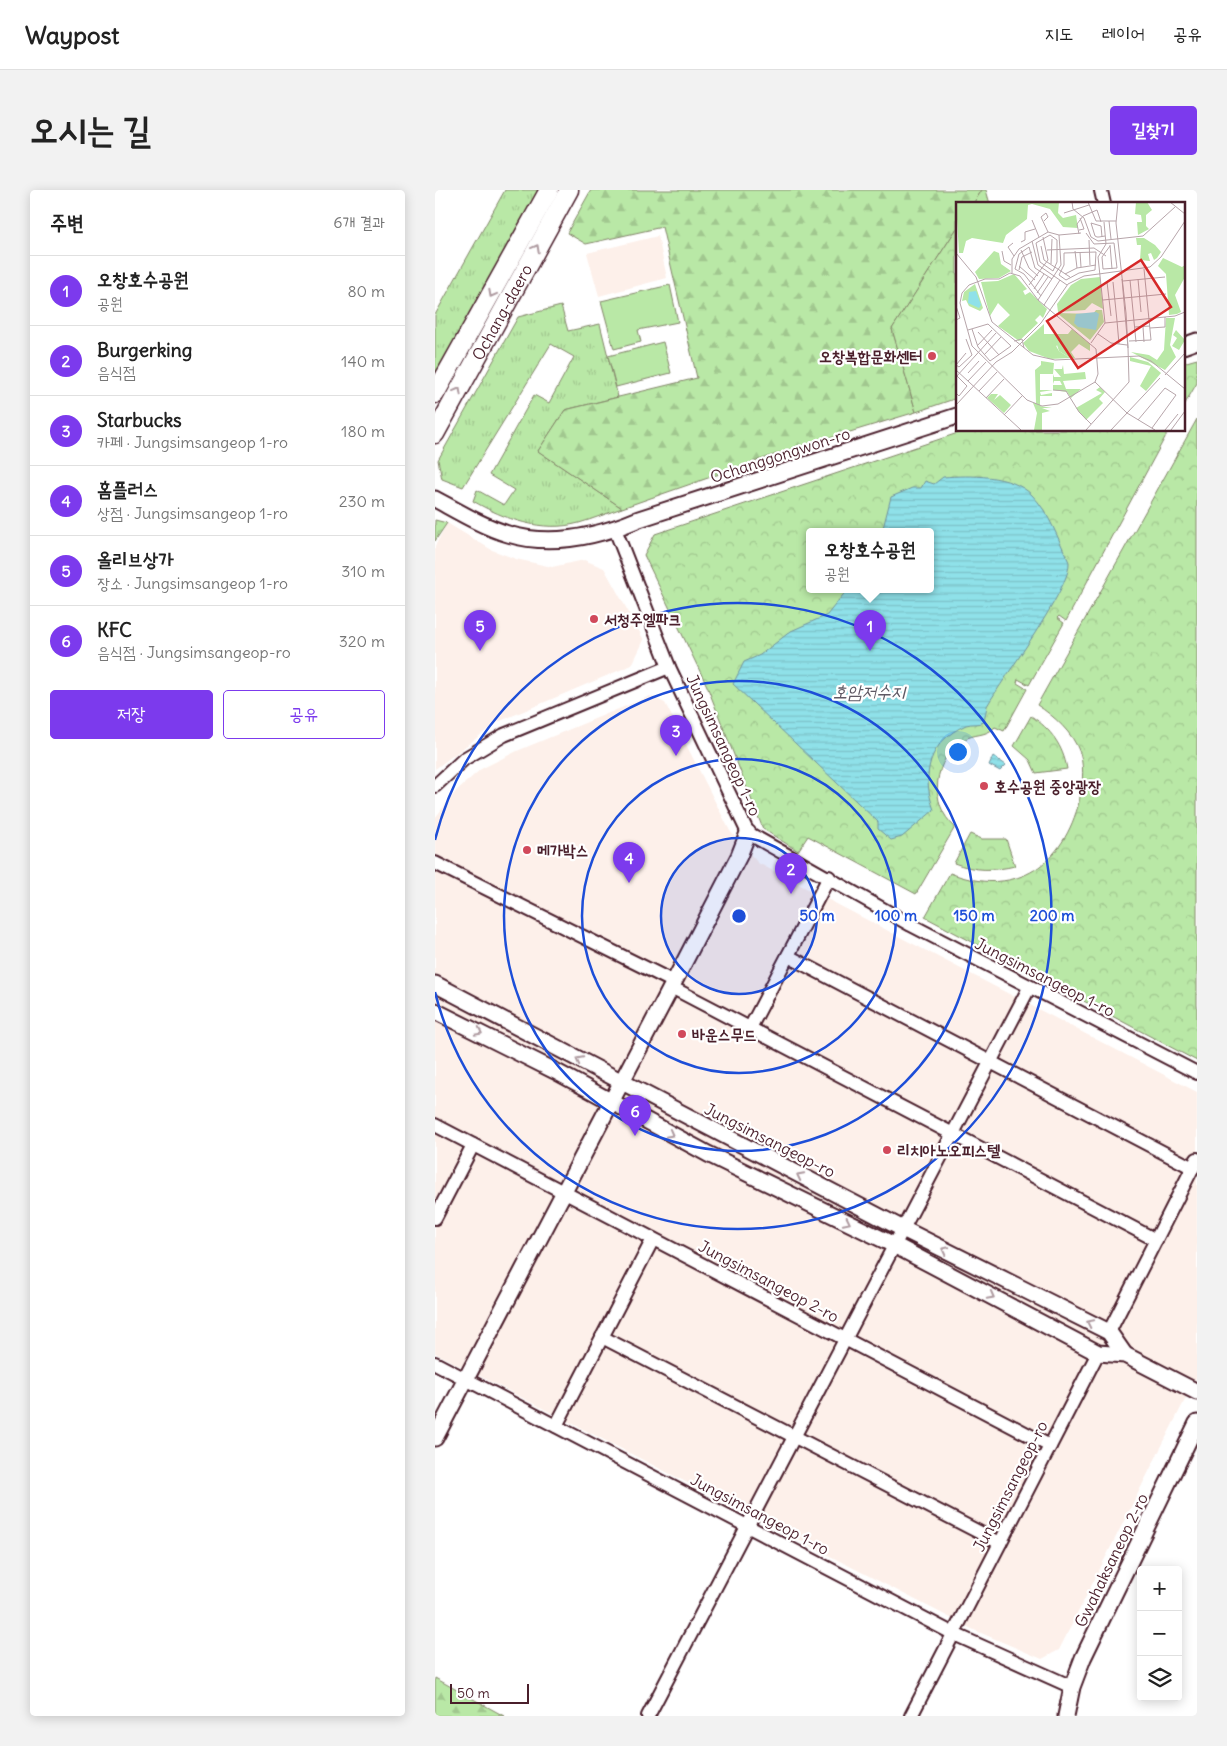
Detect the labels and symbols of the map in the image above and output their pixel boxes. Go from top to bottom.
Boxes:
inset map [956,202,1185,431]
one-way arrow [530,245,540,254]
street label: Ochang-daero [468,261,536,364]
one-way arrow [488,289,498,298]
place label: 오창복합문화센터 [819,346,922,366]
marker: 오창복합문화센터 [926,350,938,362]
one-way arrow [452,387,462,396]
street label: Ochanggongwon-ro [707,423,853,487]
place label: 서청주엘파크 [604,609,681,629]
pin: 5 [464,610,496,651]
pin: 1 [854,610,886,651]
marker: 서청주엘파크 [588,613,600,625]
street label: Jungsimsangeop 1-ro [682,671,766,819]
water label: 호암저수지 [833,680,908,703]
pin: 3 [660,715,692,756]
your location [945,739,971,765]
place label: 호수공원 중앙광장 [994,776,1101,796]
marker: 호수공원 중앙광장 [978,780,990,792]
place label: 메가박스 [537,840,589,860]
pin: 4 [613,842,645,883]
marker: 메가박스 [521,844,533,856]
pin: 2 [775,853,807,894]
text: 50 m [799,906,835,925]
text: 100 m [875,906,917,925]
text: 150 m [953,906,995,925]
text: 200 m [1030,906,1074,925]
centre of rings [730,907,748,925]
street label: Jungsimsangeop 1-ro [972,933,1118,1021]
place label: 바운스무드 [692,1024,757,1044]
one-way arrow [473,1026,482,1036]
marker: 바운스무드 [676,1028,688,1040]
one-way arrow [575,1056,584,1066]
pin: 6 [619,1095,651,1136]
street label: Jungsimsangeop-ro [701,1098,839,1182]
one-way arrow [665,1127,674,1137]
place label: 리치아노오피스텔 [897,1140,1001,1160]
marker: 리치아노오피스텔 [881,1144,893,1156]
one-way arrow [796,1172,805,1182]
one-way arrow [842,1216,851,1226]
street label: Jungsimsangeop 2-ro [695,1236,843,1326]
one-way arrow [941,1246,950,1256]
one-way arrow [986,1290,995,1300]
one-way arrow [1086,1319,1095,1329]
street label: Jungsimsangeop-ro [968,1417,1052,1555]
street label: Jungsimsangeop 1-ro [687,1469,833,1559]
street label: Gwahaksaneop 2-ro [1070,1490,1152,1630]
scale bar [450,1681,529,1704]

